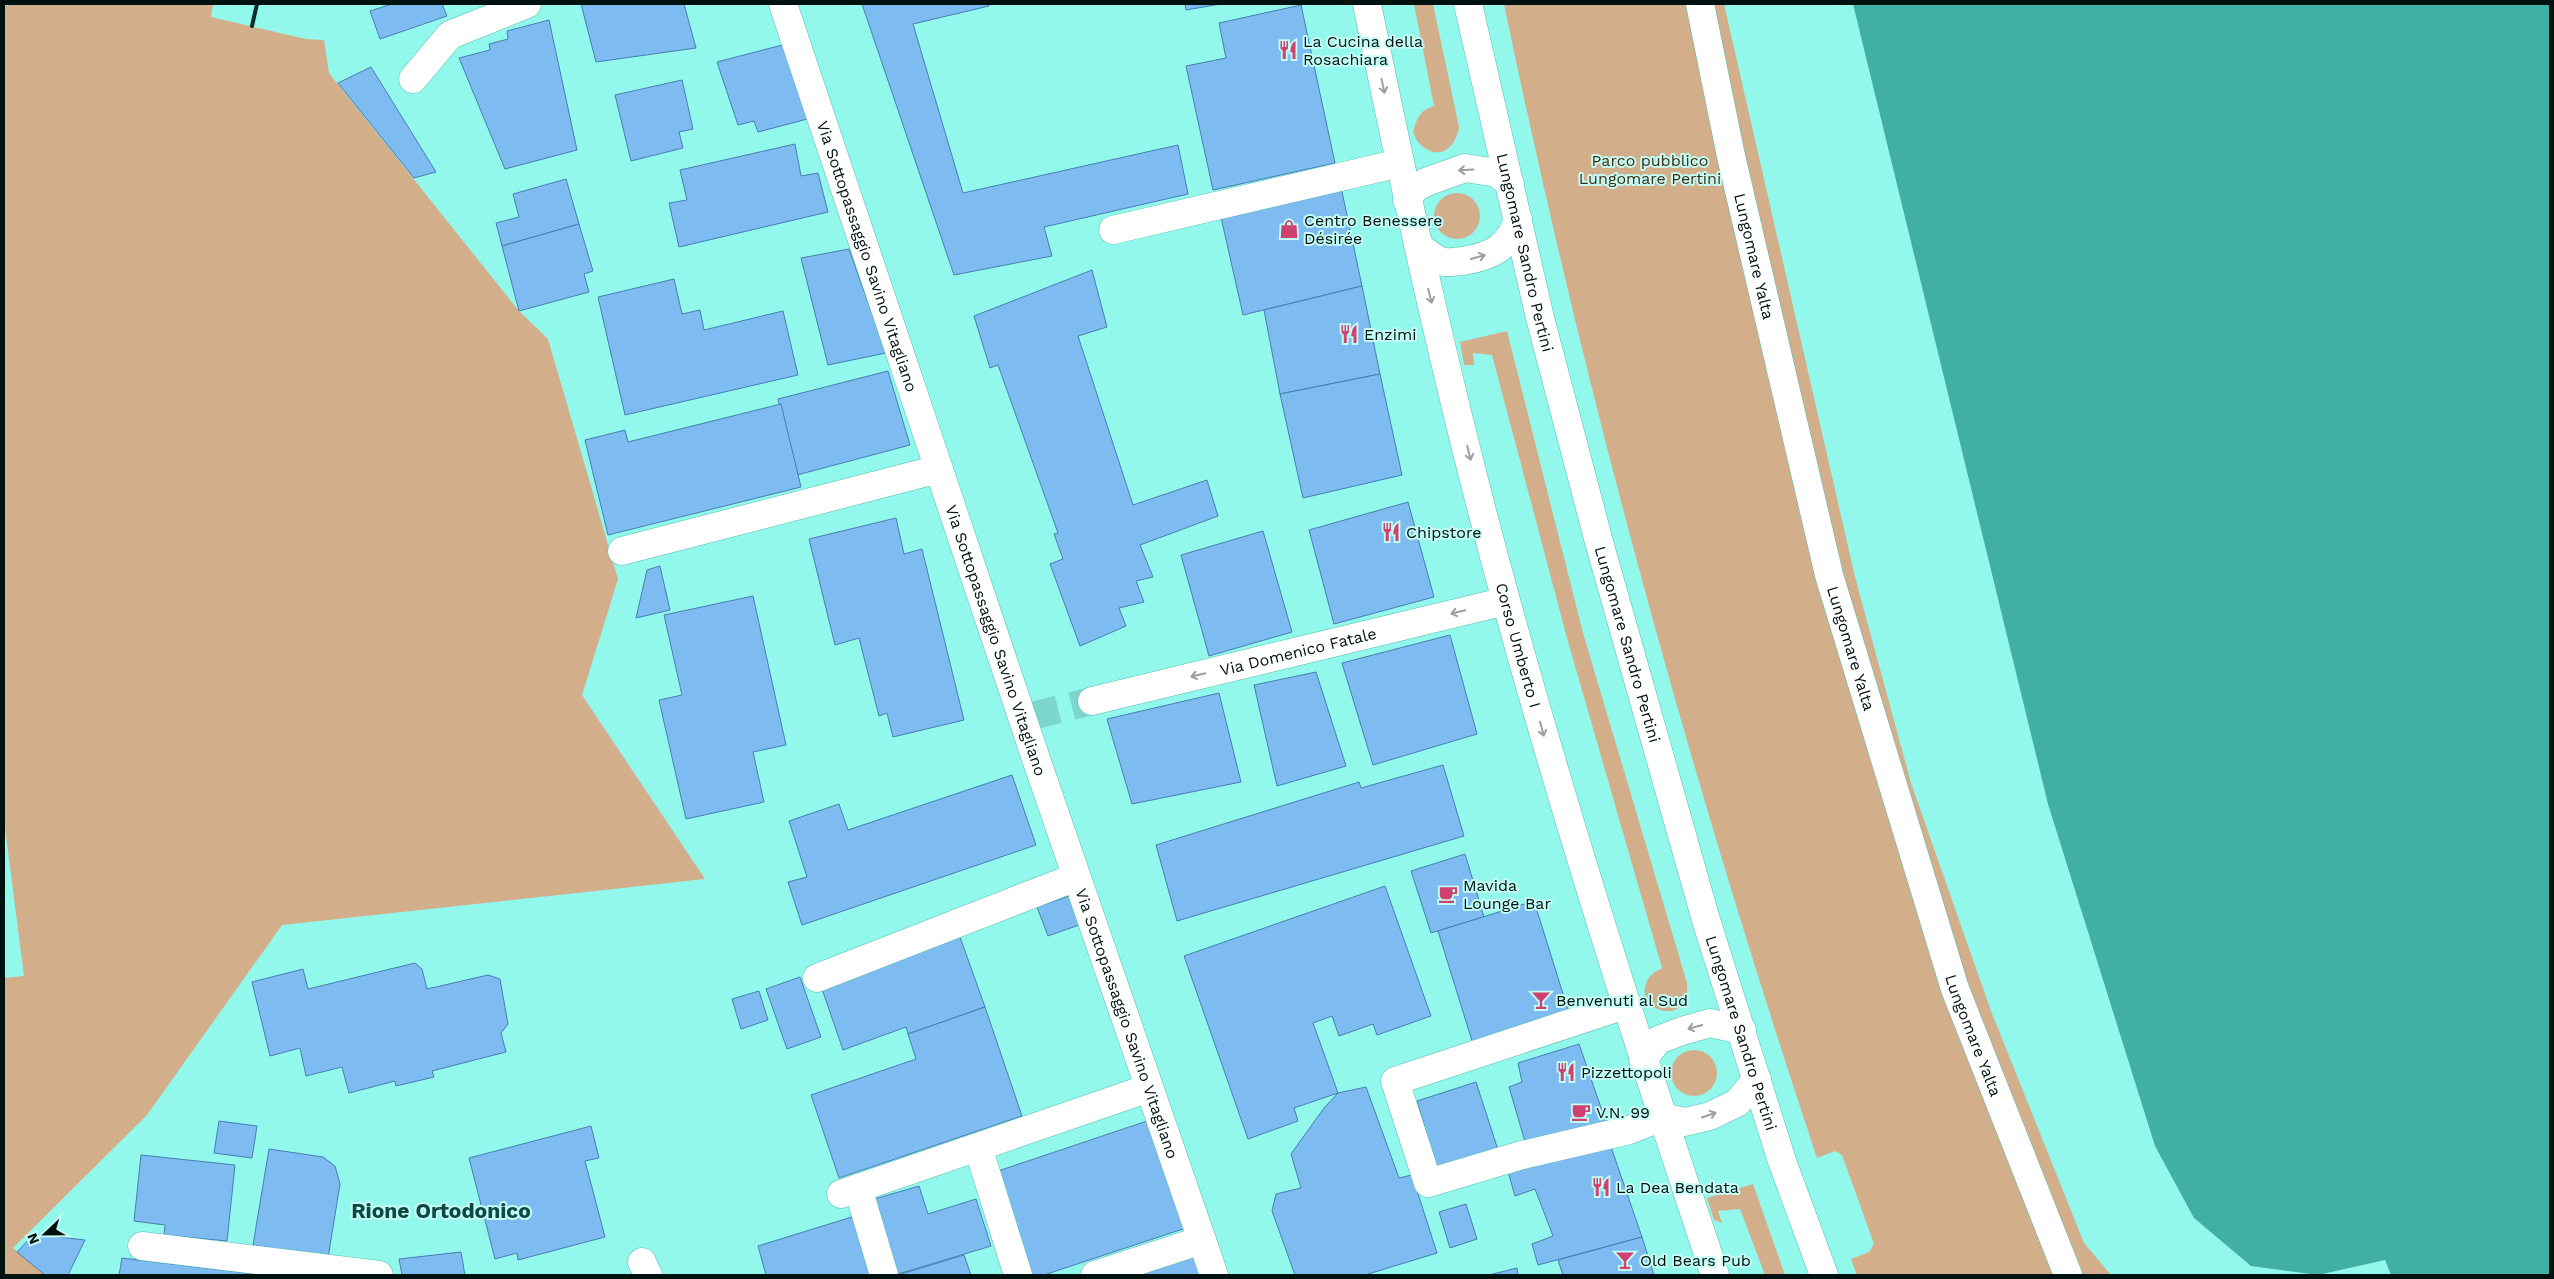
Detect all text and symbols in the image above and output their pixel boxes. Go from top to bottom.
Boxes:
place label: La Cucina della Rosachiara [1303,32,1423,69]
restaurant icon: La Cucina della Rosachiara [1277,39,1299,61]
one-way arrow [1379,77,1389,93]
street label: Via Sottopassaggio Savino Vitagliano [813,118,922,394]
street label: Lungomare Sandro Pertini [1493,151,1558,354]
park label: Parco pubblico Lungomare Pertini [1579,151,1721,188]
one-way arrow [1458,165,1474,174]
street label: Lungomare Yalta [1730,191,1778,321]
place label: Centro Benessere Désirée [1304,211,1442,248]
shop icon: Centro Benessere Désirée [1278,218,1300,240]
one-way arrow [1469,252,1485,261]
one-way arrow [1426,287,1435,303]
restaurant icon: Enzimi [1338,323,1360,345]
place label: Enzimi [1364,325,1416,344]
one-way arrow [1465,445,1474,461]
street label: Via Sottopassaggio Savino Vitagliano [942,502,1051,778]
restaurant icon: Chipstore [1380,521,1402,543]
place label: Chipstore [1406,523,1481,542]
street label: Lungomare Sandro Pertini [1591,544,1665,745]
street label: Corso Umberto I [1492,581,1545,710]
street label: Lungomare Yalta [1823,584,1879,713]
one-way arrow [1451,608,1467,617]
street label: Via Domenico Fatale [1218,623,1378,679]
one-way arrow [1191,671,1207,680]
one-way arrow [1538,720,1548,736]
place label: Mavida Lounge Bar [1463,876,1551,913]
cafe icon: Mavida Lounge Bar [1437,883,1459,905]
street label: Via Sottopassaggio Savino Vitagliano [1072,886,1183,1161]
street label: Lungomare Sandro Pertini [1702,933,1781,1133]
street label: Lungomare Yalta [1942,972,2006,1099]
bar icon: Benvenuti al Sud [1530,989,1552,1011]
place label: Benvenuti al Sud [1556,991,1688,1010]
one-way arrow [1687,1023,1703,1033]
restaurant icon: Pizzettopoli [1555,1061,1577,1083]
place label: Pizzettopoli [1581,1063,1672,1082]
cafe icon: V.N. 99 [1570,1101,1592,1123]
place label: V.N. 99 [1596,1103,1650,1122]
one-way arrow [1701,1110,1716,1119]
restaurant icon: La Dea Bendata [1590,1176,1612,1198]
place label: La Dea Bendata [1616,1178,1739,1197]
district label: Rione Ortodonico [351,1198,531,1223]
north arrow [20,1209,70,1259]
text: N [24,1231,42,1247]
bar icon: Old Bears Pub [1614,1249,1636,1271]
place label: Old Bears Pub [1640,1251,1751,1270]

